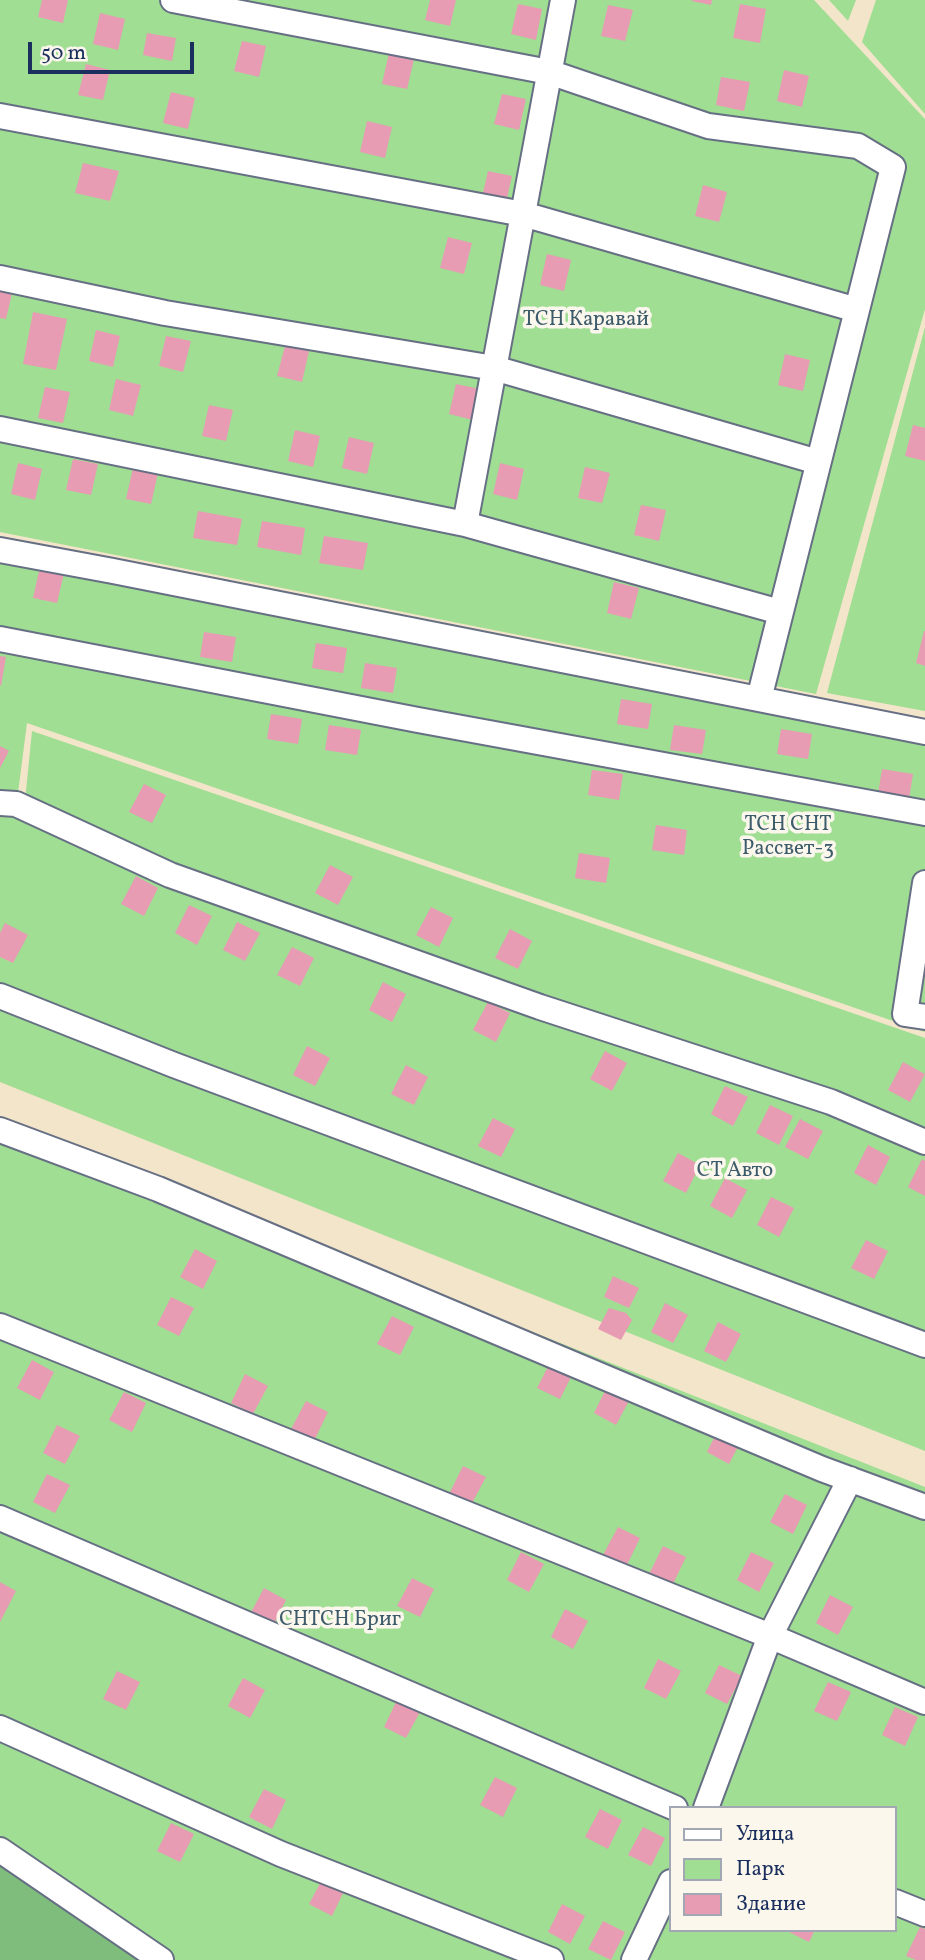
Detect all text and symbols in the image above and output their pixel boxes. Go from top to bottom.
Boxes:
scale bar [32,28,198,72]
text: 50 m [41,39,86,68]
park label: ТСН Каравай [523,308,649,334]
park label: ТСН СНТ Рассвет-3 [742,813,834,863]
park label: СТ Авто [697,1159,773,1185]
park label: СНТСН Бриг [279,1608,401,1634]
legend [670,1806,897,1932]
text: Улица [736,1820,794,1849]
text: Парк [736,1855,785,1884]
text: Здание [736,1890,806,1919]

